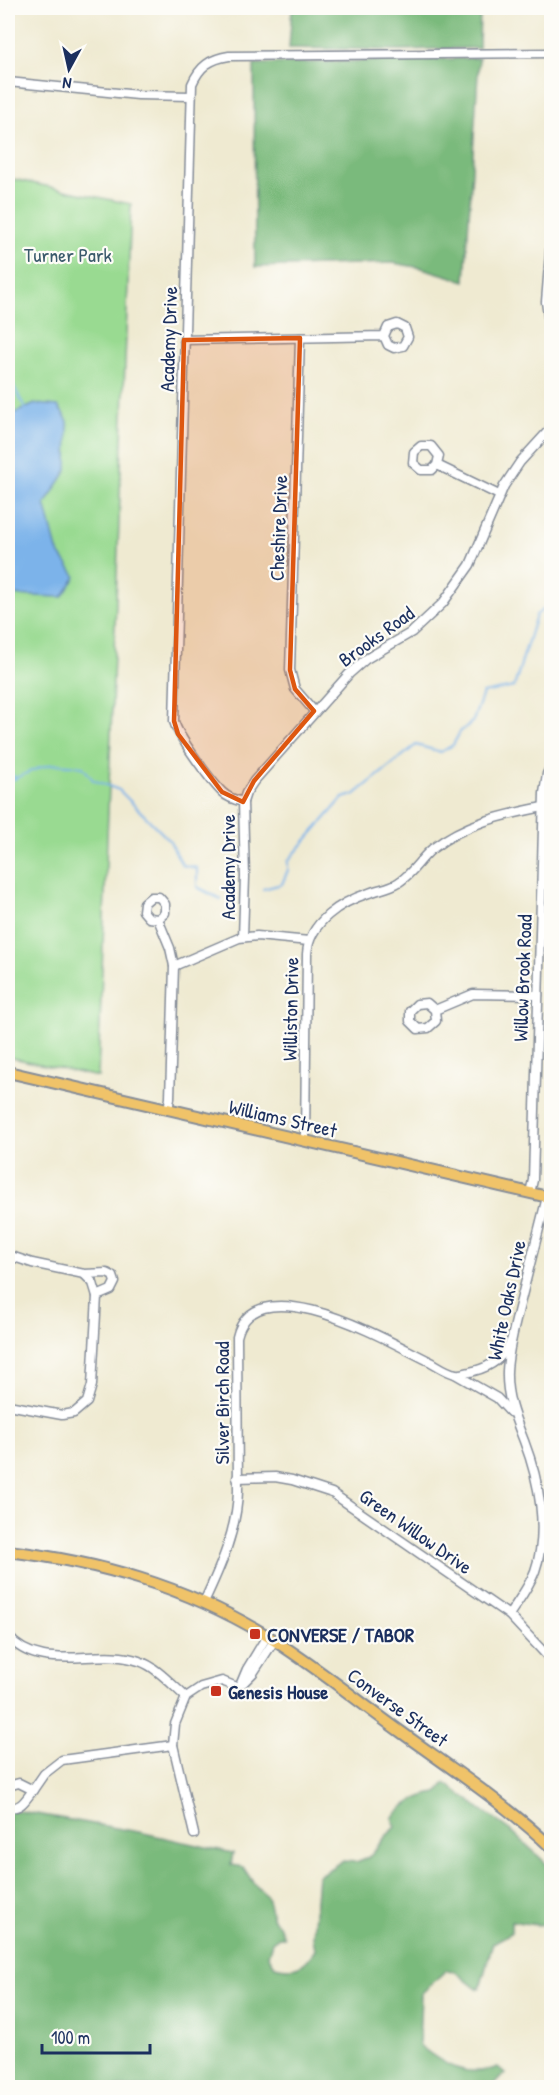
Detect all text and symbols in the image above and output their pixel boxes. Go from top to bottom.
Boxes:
north arrow [39,39,99,99]
text: N [61,72,73,95]
park label: Turner Park [24,241,112,268]
street label: Academy Drive [153,286,183,392]
street label: Cheshire Drive [263,475,293,581]
street label: Brooks Road [333,599,419,673]
street label: Academy Drive [214,814,241,920]
street label: Willow Brook Road [506,914,538,1042]
street label: Williston Drive [276,957,304,1061]
street label: Williams Street [226,1092,341,1144]
street label: White Oaks Drive [480,1238,532,1362]
street label: Silver Birch Road [208,1341,235,1465]
street label: Green Willow Drive [354,1482,478,1580]
place label: CONVERSE / TABOR [267,1621,414,1648]
marker: CONVERSE / TABOR [248,1627,262,1641]
street label: Converse Street [342,1661,455,1753]
place label: Genesis House [228,1678,328,1705]
marker: Genesis House [209,1684,223,1698]
scale bar [42,2017,150,2055]
text: 100 m [51,2025,90,2050]

